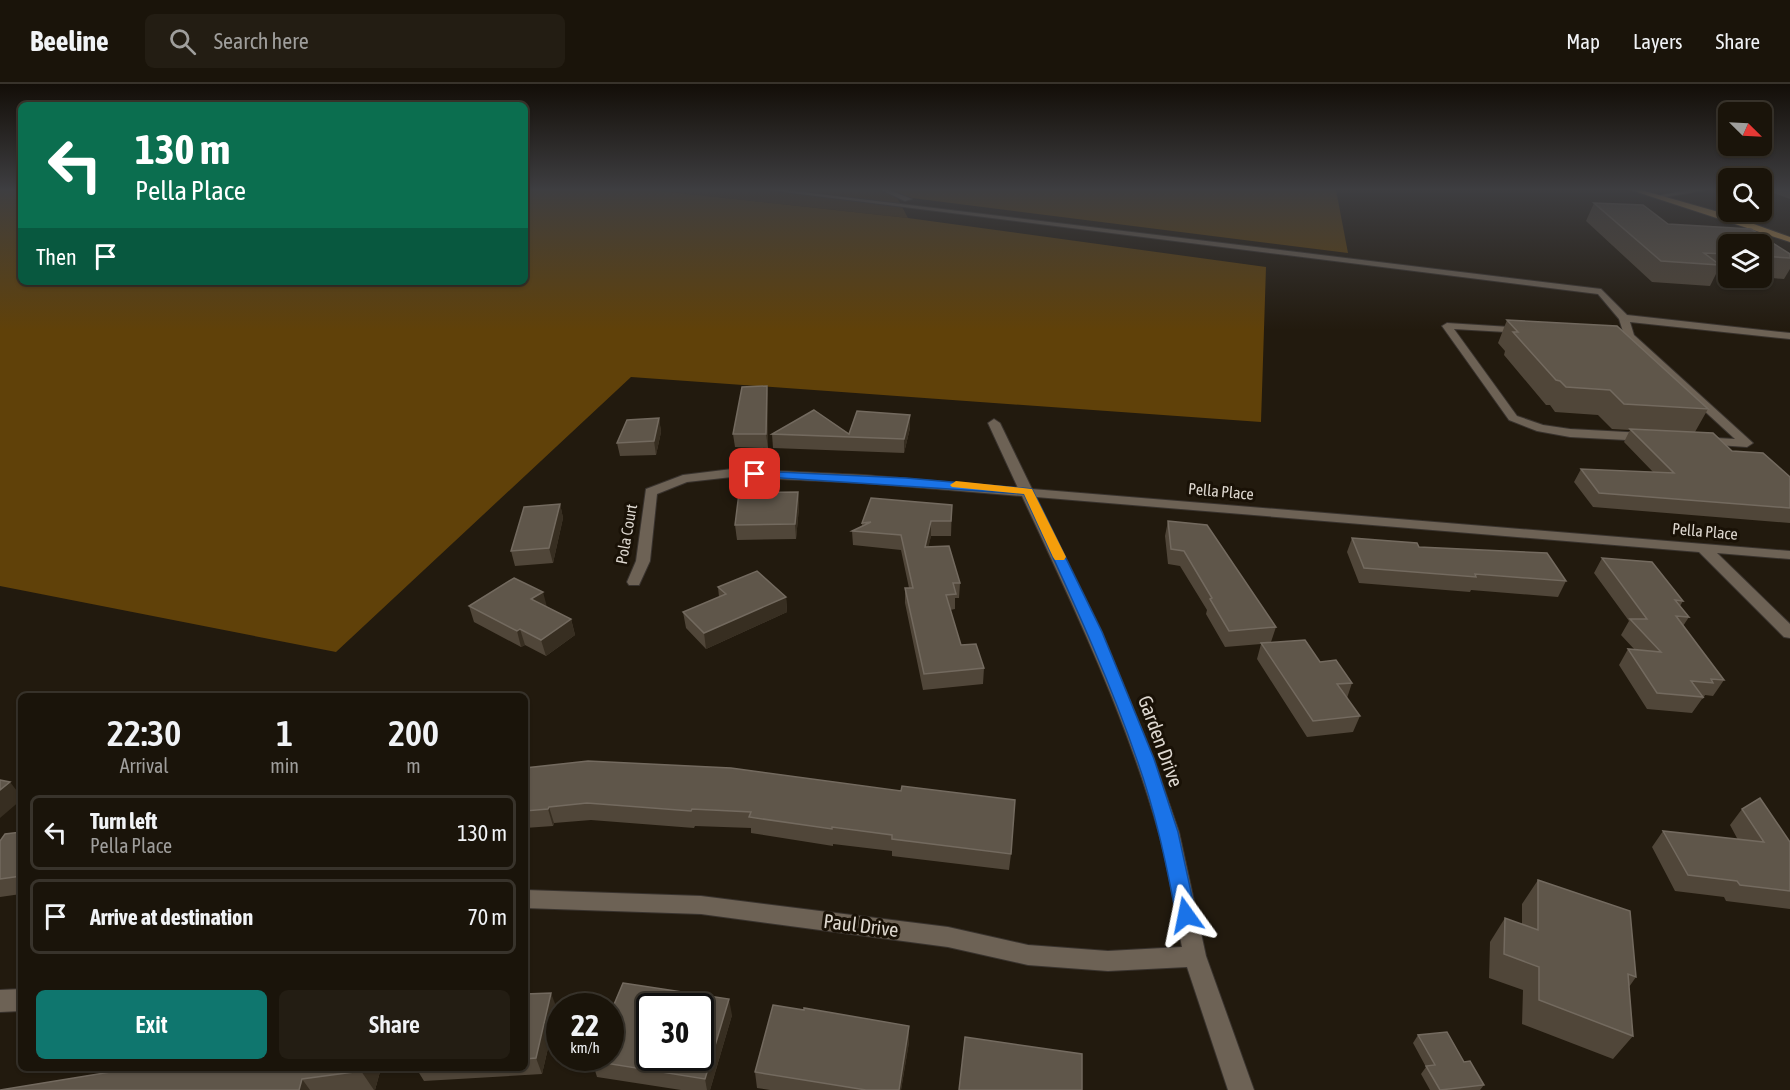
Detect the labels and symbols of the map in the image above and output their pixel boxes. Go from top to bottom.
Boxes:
north arrow [1718,102,1772,156]
pin [729,448,780,499]
street label: Pella Place [1187,479,1255,503]
street label: Pola Court [612,502,640,565]
street label: Pella Place [1671,519,1739,543]
street label: Garden Drive [1134,692,1188,790]
position arrow [1154,883,1218,947]
street label: Paul Drive [822,909,900,941]
speed limit sign: 30 [636,993,714,1071]

